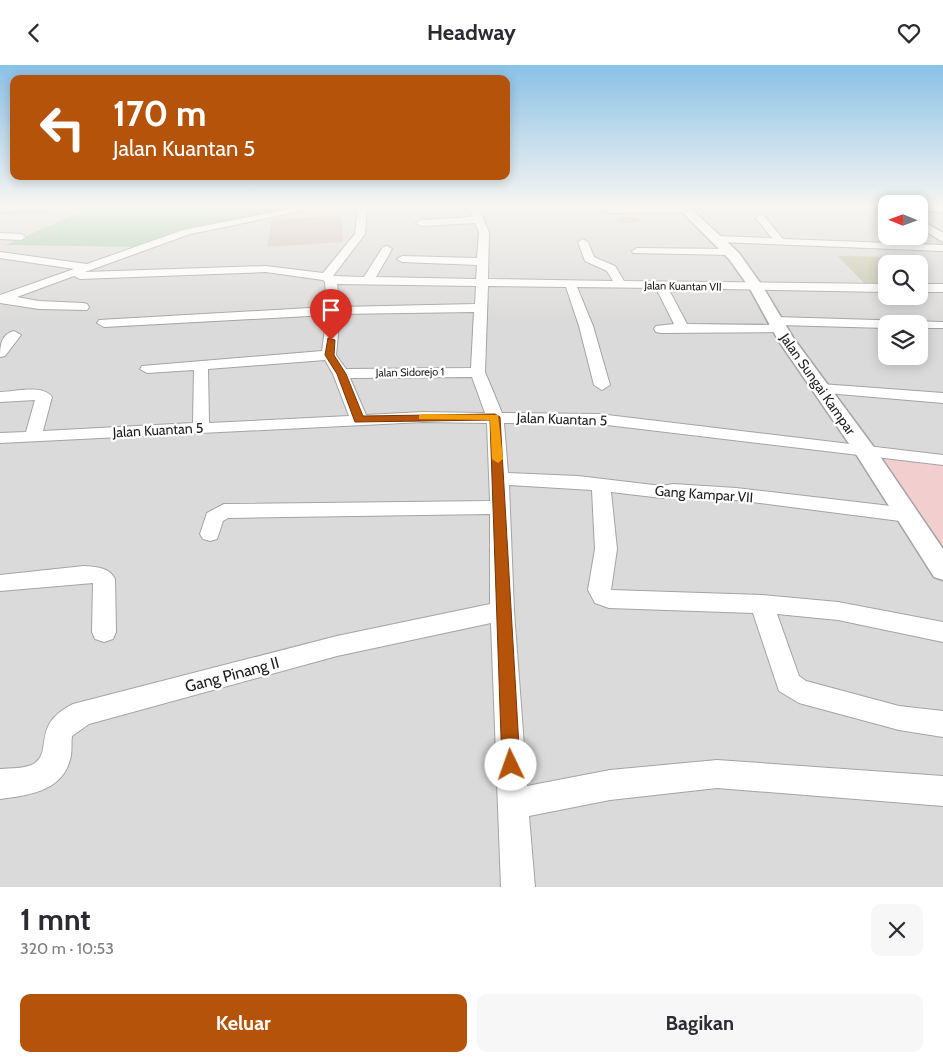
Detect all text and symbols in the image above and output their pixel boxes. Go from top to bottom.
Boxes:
icon: back [20,19,48,47]
text: Headway [427,19,516,46]
icon: heart [895,19,923,47]
text: 170 m [113,92,206,135]
icon: left [30,95,95,160]
text: Jalan Kuantan 5 [113,135,255,162]
north arrow [878,195,928,245]
map controls [878,195,928,365]
button: search [878,255,928,305]
street label: Jalan Kuantan VII [643,278,722,294]
pin [310,289,352,340]
icon: arrive [317,296,345,324]
button: layers [878,315,928,365]
street label: Jalan Sungai Kampar [776,329,860,439]
street label: Jalan Sidorejo 1 [375,364,444,380]
street label: Jalan Kuantan 5 [515,408,608,430]
street label: Jalan Kuantan 5 [111,419,204,441]
street label: Gang Kampar VII [654,482,754,506]
street label: Gang Pinang II [183,653,281,696]
position arrow [484,738,536,790]
text: 1 mnt [20,901,91,938]
button: close [871,904,923,956]
text: 320 m · 10:53 [20,939,114,958]
button: Keluar [20,994,467,1052]
button: Bagikan [477,994,923,1052]

